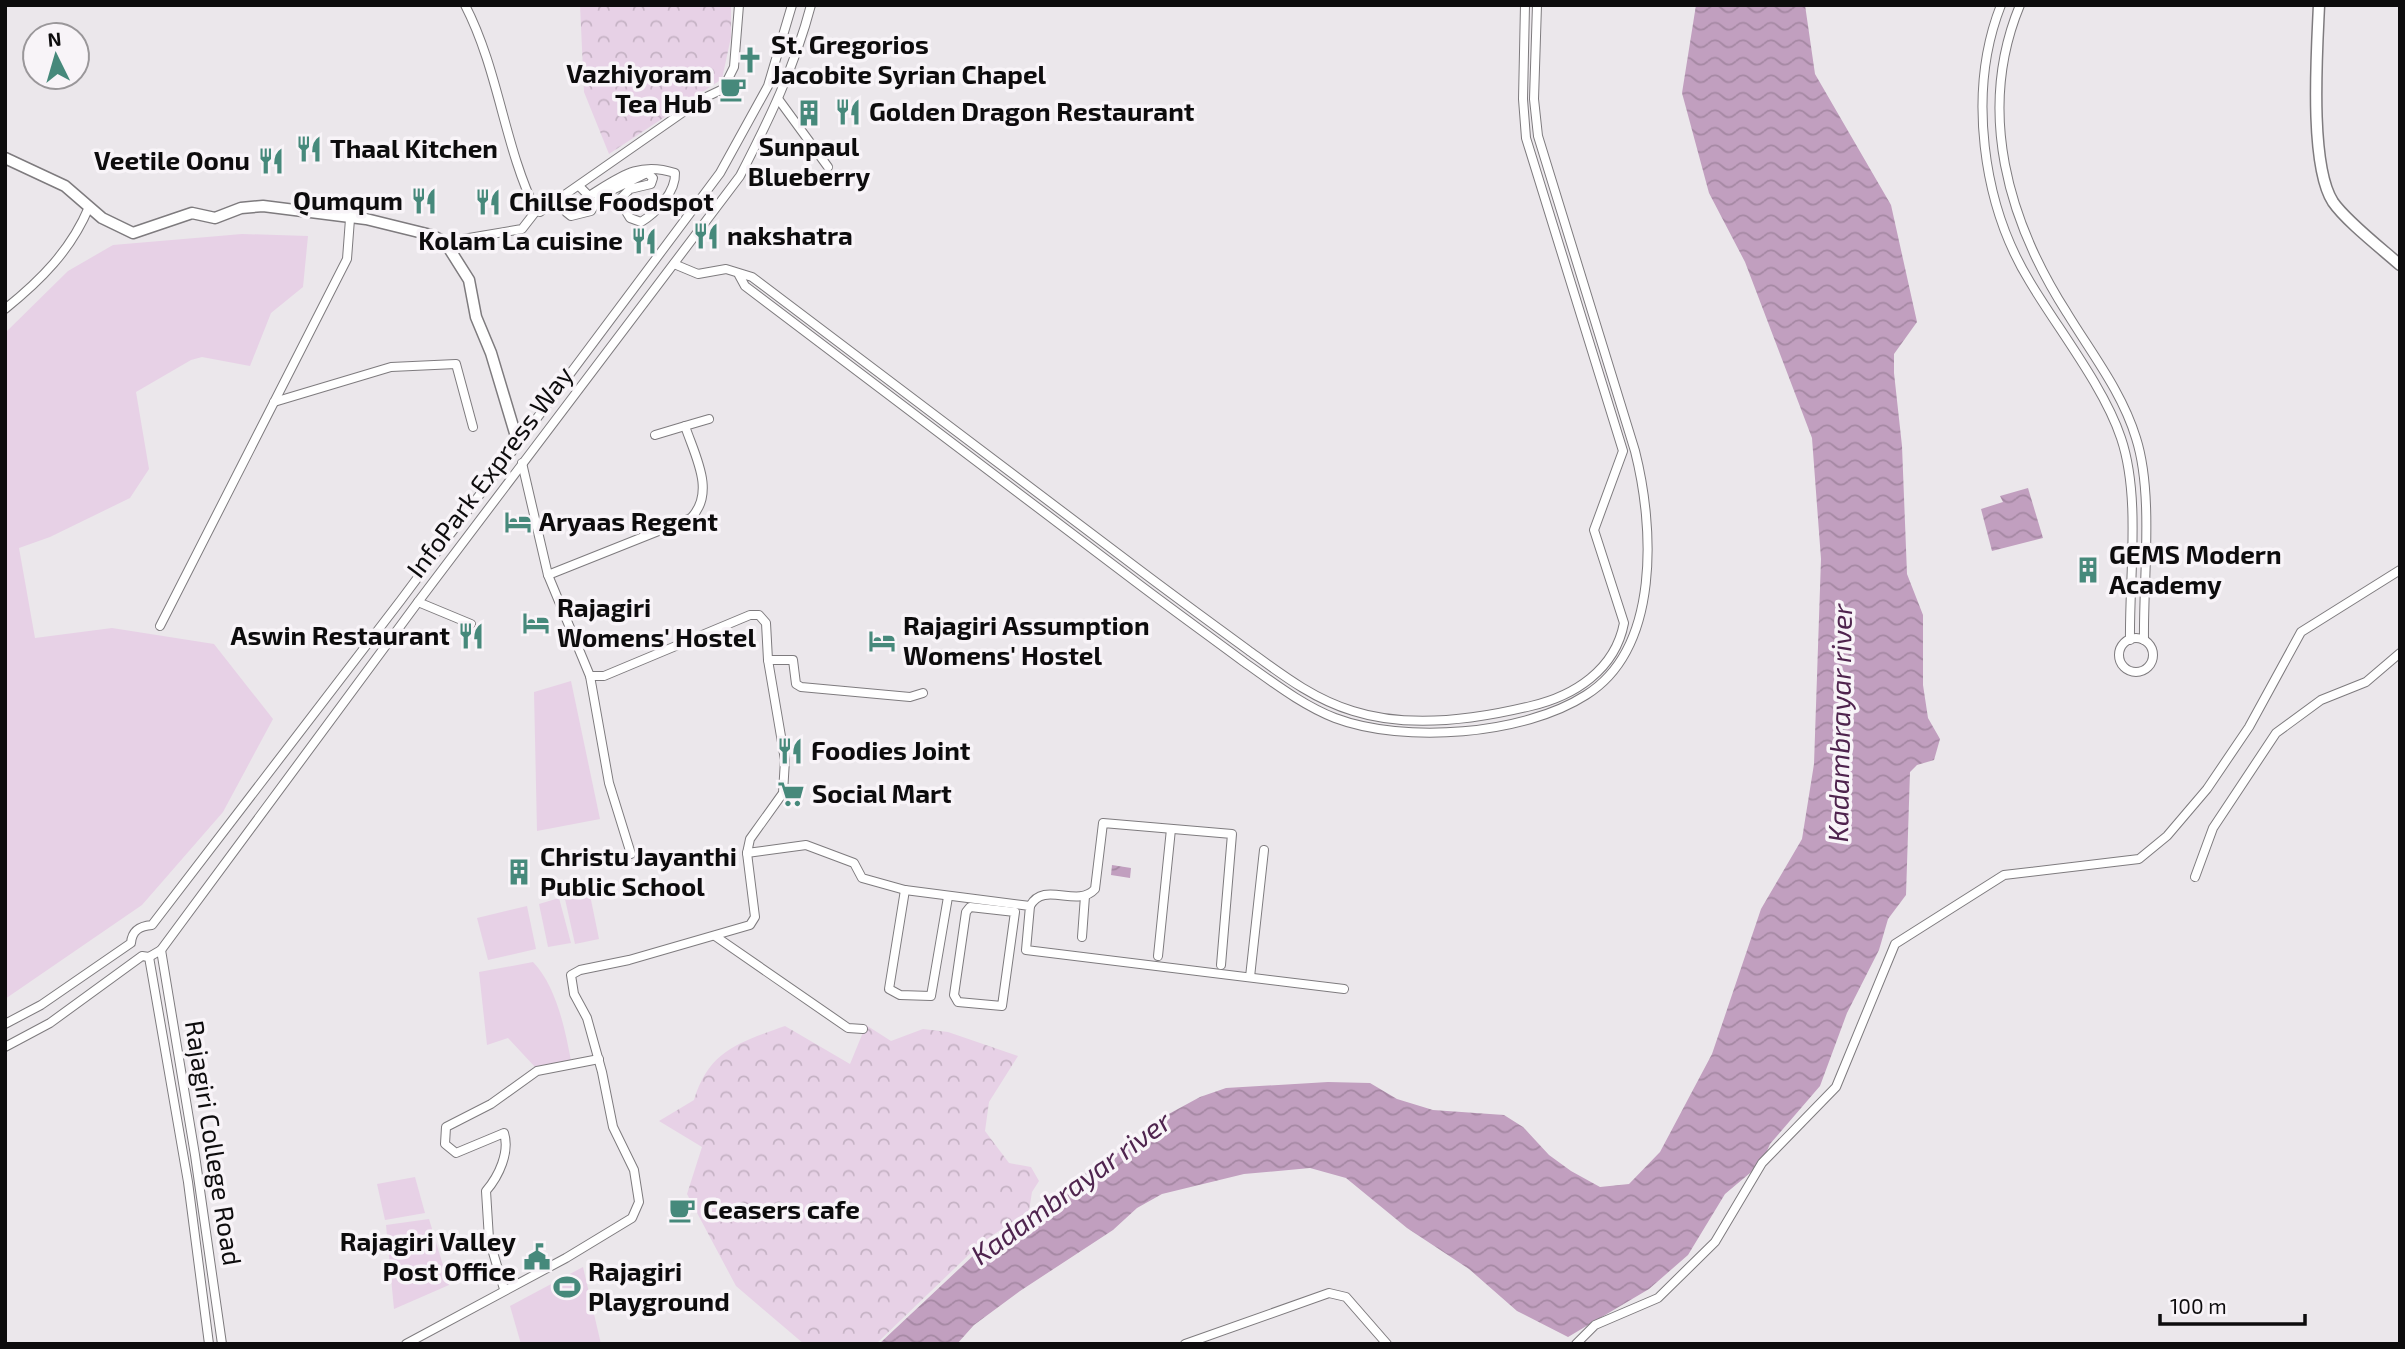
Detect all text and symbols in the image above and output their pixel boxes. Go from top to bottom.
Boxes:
north arrow [21,21,91,91]
text: N [47,27,62,51]
place label: St. Gregorios Jacobite Syrian Chapel [771,28,1047,90]
church icon: St. Gregorios Jacobite Syrian Chapel [735,45,765,75]
place label: Vazhiyoram Tea Hub [566,57,712,118]
cafe icon: Vazhiyoram Tea Hub [718,74,748,104]
place label: Golden Dragon Restaurant [869,95,1195,126]
restaurant icon: Golden Dragon Restaurant [833,97,863,127]
building icon: Sunpaul Blueberry [794,98,824,128]
place label: Sunpaul Blueberry [748,130,870,192]
place label: Thaal Kitchen [330,132,498,163]
restaurant icon: Thaal Kitchen [294,134,324,164]
place label: Veetile Oonu [94,144,250,175]
restaurant icon: Veetile Oonu [256,146,286,176]
place label: Qumqum [293,184,403,216]
place label: Chillse Foodspot [509,185,714,216]
restaurant icon: Qumqum [409,186,439,216]
restaurant icon: Chillse Foodspot [473,187,503,217]
place label: nakshatra [727,219,853,250]
restaurant icon: nakshatra [691,221,721,251]
place label: Kolam La cuisine [418,224,623,255]
restaurant icon: Kolam La cuisine [629,226,659,256]
street label: InfoPark Express Way [399,359,579,583]
place label: Aryaas Regent [539,505,718,537]
hotel icon: Aryaas Regent [503,507,533,537]
place label: GEMS Modern Academy [2109,538,2282,600]
building icon: GEMS Modern Academy [2073,555,2103,585]
place label: Rajagiri Womens' Hostel [557,591,757,652]
water label: Kadambrayar river [1820,602,1858,843]
hotel icon: Rajagiri Womens' Hostel [521,608,551,638]
place label: Rajagiri Assumption Womens' Hostel [903,609,1150,670]
place label: Aswin Restaurant [231,619,450,650]
restaurant icon: Aswin Restaurant [456,621,486,651]
hotel icon: Rajagiri Assumption Womens' Hostel [867,626,897,656]
place label: Foodies Joint [811,734,971,765]
restaurant icon: Foodies Joint [775,736,805,766]
place label: Social Mart [812,777,952,808]
supermarket icon: Social Mart [776,779,806,809]
place label: Christu Jayanthi Public School [540,840,737,901]
building icon: Christu Jayanthi Public School [504,857,534,887]
street label: Rajagiri College Road [180,1018,249,1268]
water label: Kadambrayar river [964,1103,1178,1271]
place label: Ceasers cafe [703,1193,860,1224]
cafe icon: Ceasers cafe [667,1195,697,1225]
place label: Rajagiri Valley Post Office [340,1225,516,1286]
public building icon: Rajagiri Valley Post Office [522,1242,552,1272]
place label: Rajagiri Playground [588,1255,730,1317]
sports icon: Rajagiri Playground [552,1272,582,1302]
scale bar [2160,1282,2305,1326]
text: 100 m [2170,1293,2227,1318]

